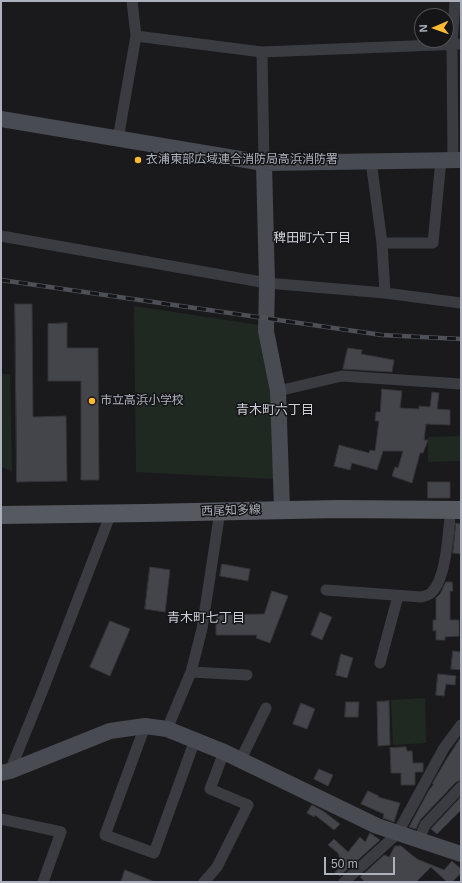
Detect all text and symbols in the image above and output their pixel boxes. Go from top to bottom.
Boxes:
north arrow [414,8,454,48]
text: N [417,24,429,33]
place label: 衣浦東部広域連合消防局高浜消防署 [146,153,338,167]
marker: 衣浦東部広域連合消防局高浜消防署 [133,155,143,165]
district label: 稗田町六丁目 [273,230,351,246]
place label: 市立高浜小学校 [100,394,184,408]
marker: 市立高浜小学校 [87,396,97,406]
district label: 青木町六丁目 [236,402,314,418]
street label: 西尾知多線 [201,503,261,519]
district label: 青木町七丁目 [167,610,245,626]
scale bar [326,849,397,875]
text: 50 m [331,857,358,871]

